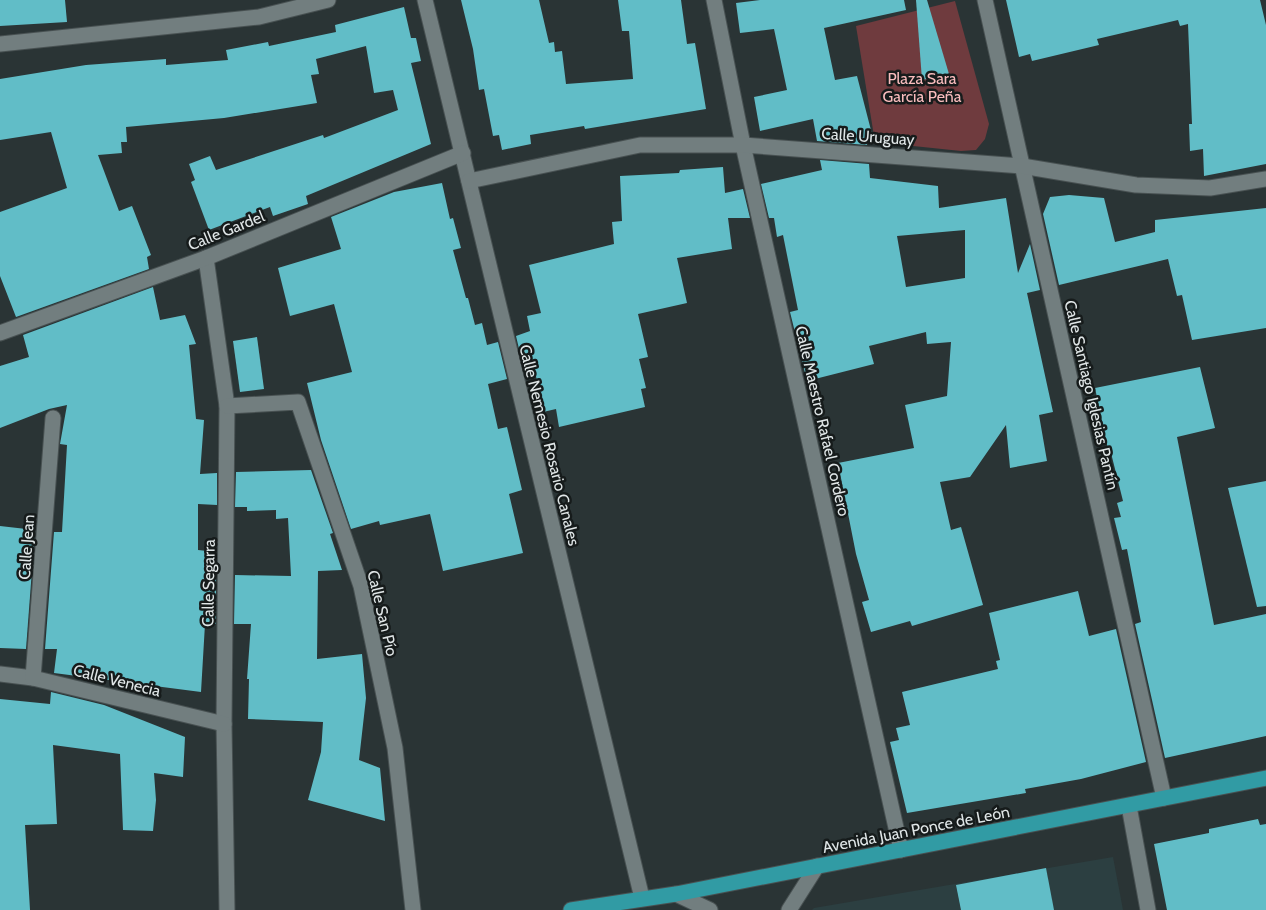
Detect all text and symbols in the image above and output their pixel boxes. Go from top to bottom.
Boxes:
park label: Plaza Sara García Peña [883,69,962,106]
street label: Calle Uruguay [821,124,915,149]
street label: Calle Gardel [185,206,267,254]
street label: Calle Santiago Iglesias Pantín [1060,298,1123,492]
street label: Calle Maestro Rafael Cordero [791,324,854,518]
street label: Calle Nemesio Rosario Canales [515,343,584,548]
street label: Calle Jean [15,514,38,580]
street label: Calle Segarra [198,539,219,627]
street label: Calle San Pío [363,568,402,658]
street label: Calle Venecia [71,660,163,701]
street label: Avenida Juan Ponce de León [821,802,1011,857]

